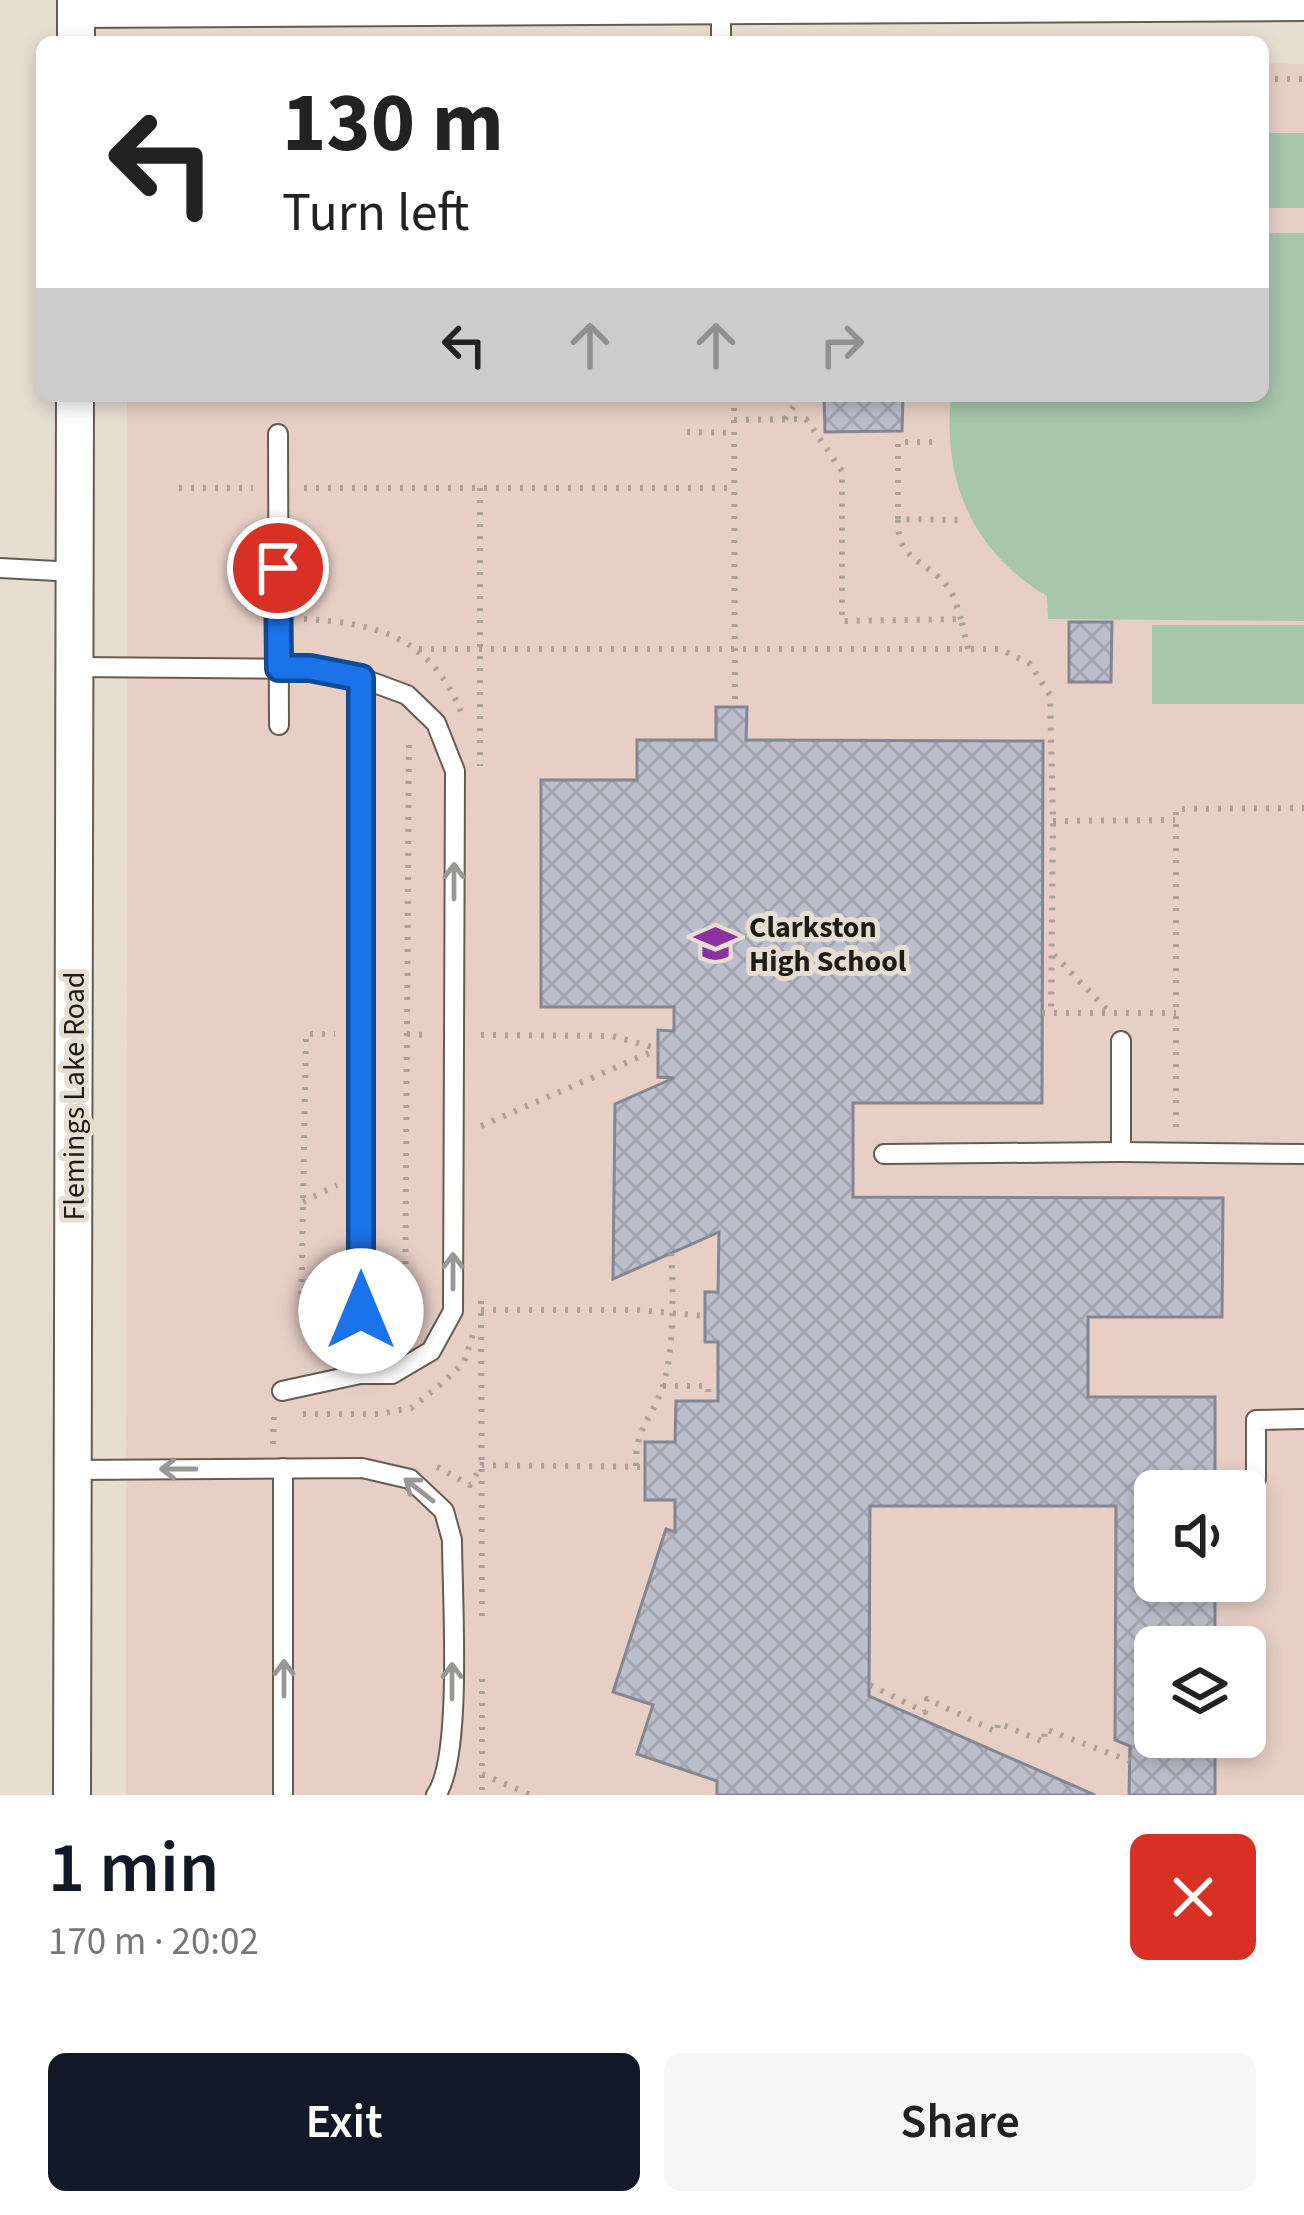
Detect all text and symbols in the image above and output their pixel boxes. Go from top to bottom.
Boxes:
text: 130 m [282,64,504,184]
icon: left [84,84,240,240]
text: Turn left [282,175,469,252]
icon: left [431,312,497,378]
icon: ahead [557,312,623,378]
icon: ahead [683,312,749,378]
icon: right [809,312,875,378]
pin [227,517,329,619]
icon: arrive [245,535,311,601]
one-way arrow [443,862,465,901]
place label: Clarkston High School [749,906,907,983]
school or university icon: Clarkston High School [692,921,738,967]
street label: Flemings Lake Road [53,972,96,1220]
position arrow [298,1248,424,1374]
one-way arrow [442,1252,464,1291]
one-way arrow [159,1458,198,1480]
map controls [1134,1470,1266,1758]
button: sound [1134,1470,1266,1602]
one-way arrow [404,1477,436,1503]
button: layers [1134,1626,1266,1758]
one-way arrow [273,1659,295,1698]
one-way arrow [441,1662,463,1701]
text: 1 min [48,1817,219,1920]
button: close [1130,1834,1256,1960]
text: 170 m · 20:02 [48,1914,259,1970]
button: Exit [48,2053,640,2191]
button: Share [664,2053,1256,2191]

